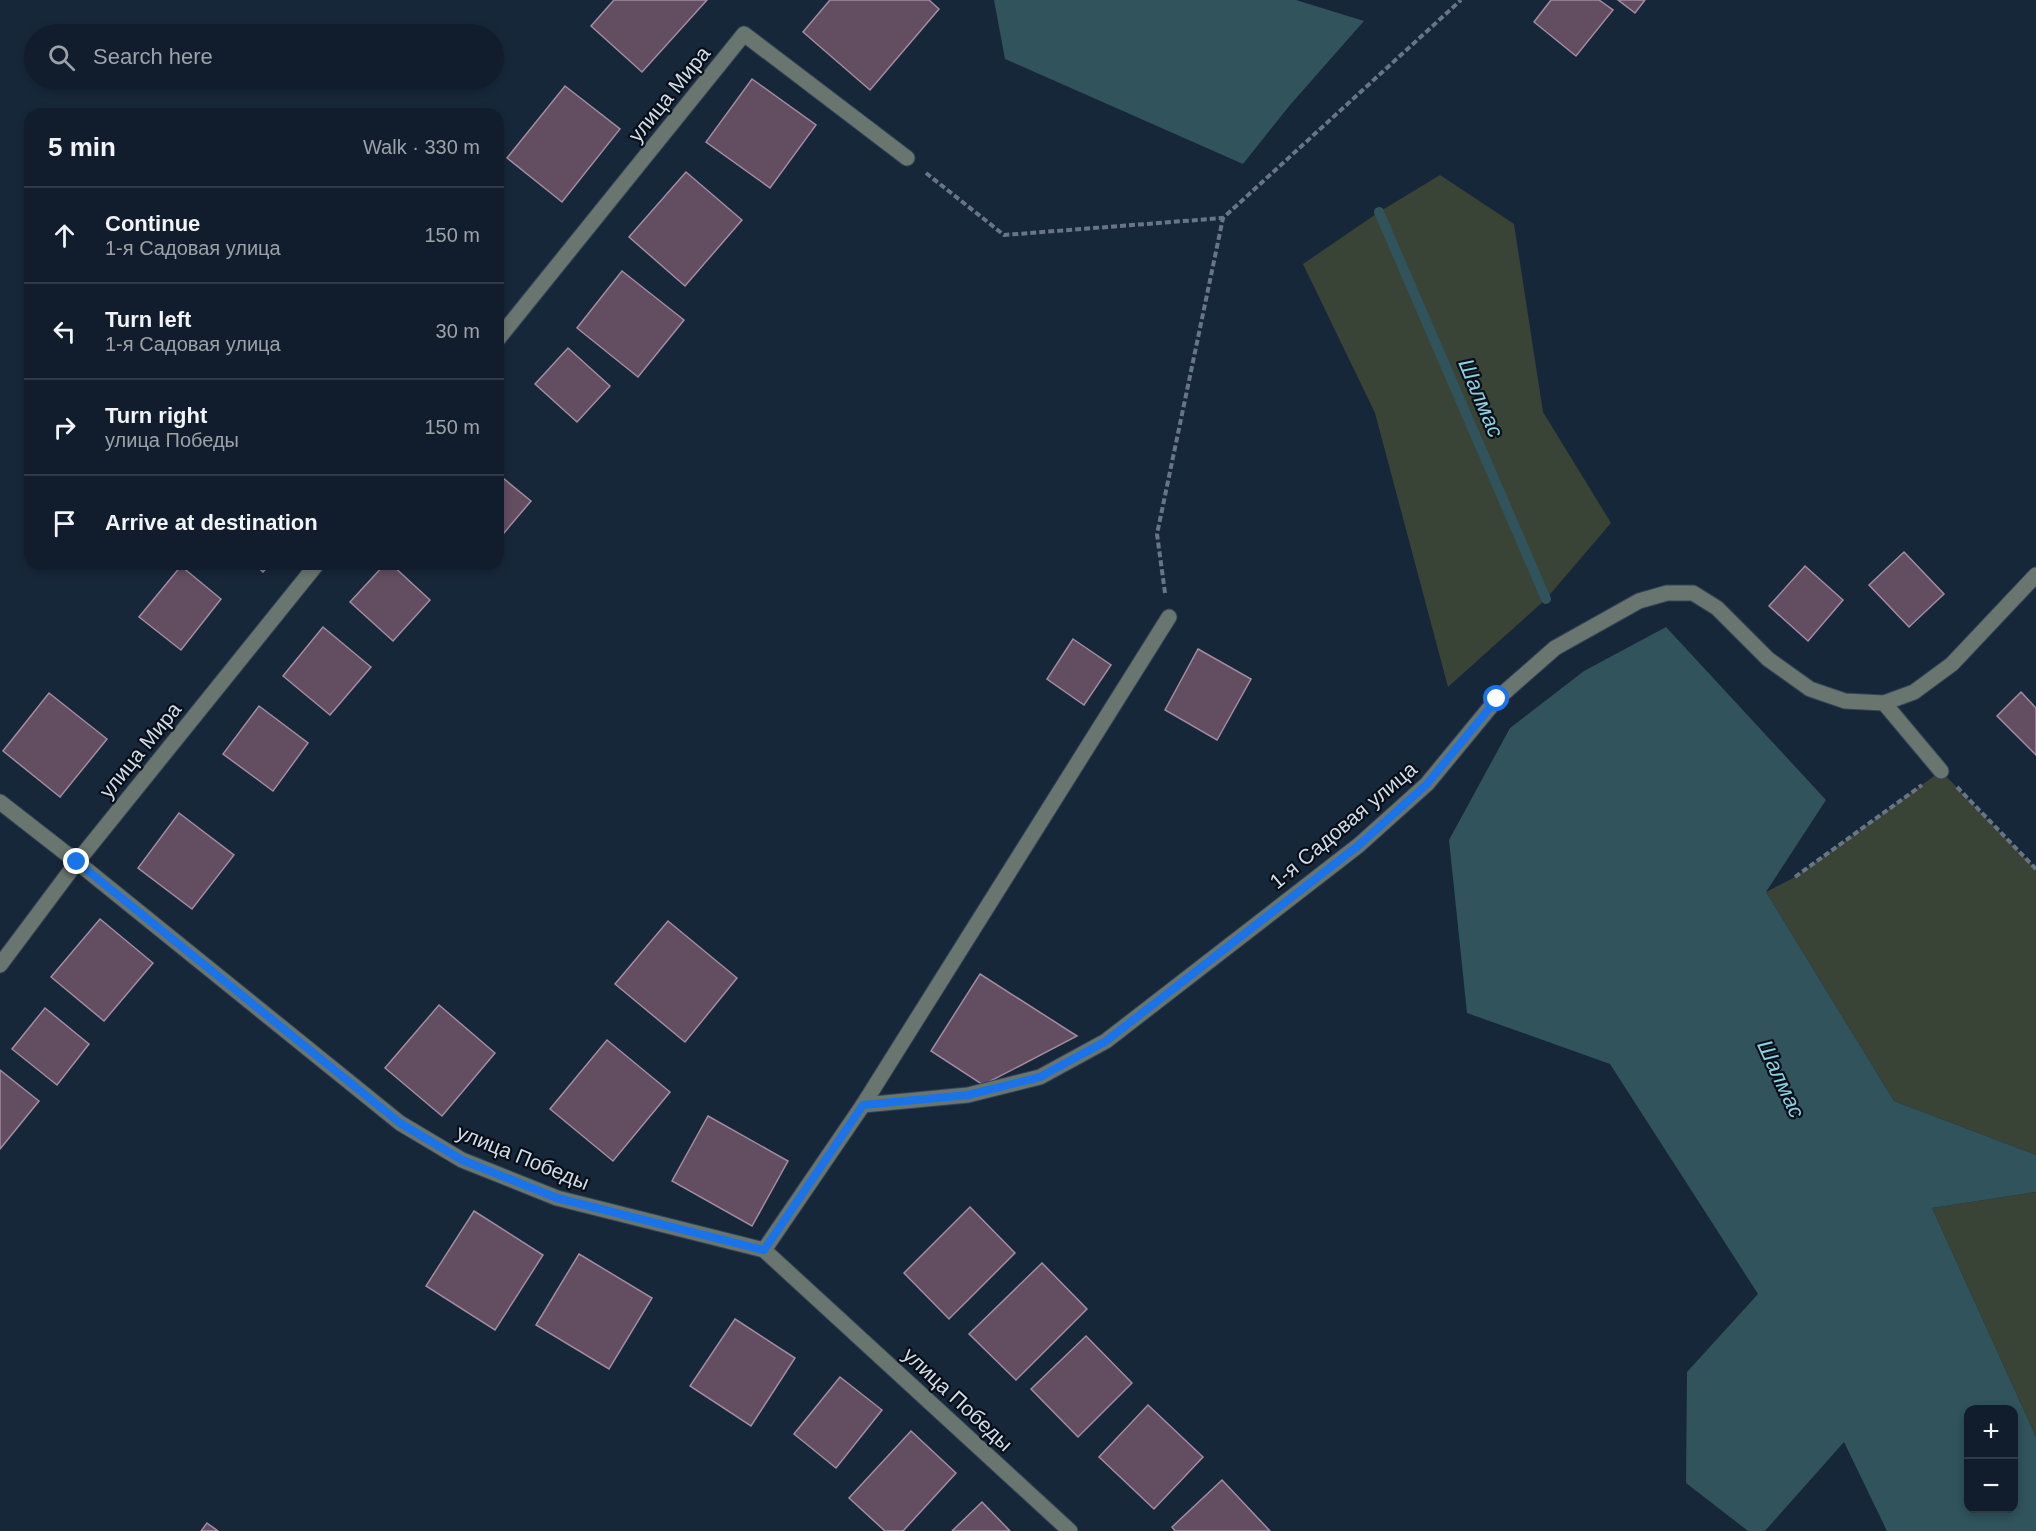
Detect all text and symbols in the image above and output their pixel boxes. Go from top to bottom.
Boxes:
search box [24,24,504,90]
icon: search [45,41,78,74]
street label: улица Мира [624,41,715,146]
text: Search here [93,44,213,69]
text: 5 min [48,132,116,162]
text: Walk · 330 m [363,136,480,158]
text: Continue [105,211,200,236]
icon: ahead [48,219,81,252]
text: 150 m [424,224,480,246]
text: 1-я Садовая улица [105,237,281,259]
text: Turn left [105,307,191,332]
icon: left [48,315,81,348]
text: 30 m [436,320,480,342]
text: 1-я Садовая улица [105,333,281,355]
water label: Шалмас [1453,355,1509,441]
text: Turn right [105,403,207,428]
icon: right [48,411,81,444]
text: 150 m [424,416,480,438]
text: улица Победы [105,429,239,451]
icon: arrive [48,507,81,540]
text: Arrive at destination [105,510,318,535]
route start [1483,685,1509,711]
street label: улица Мира [95,697,186,802]
street label: 1-я Садовая улица [1265,757,1421,893]
route end [63,848,89,874]
water label: Шалмас [1752,1036,1810,1122]
street label: улица Победы [453,1120,593,1194]
street label: улица Победы [899,1343,1017,1455]
map controls [1964,1405,2018,1513]
button: + [1964,1405,2018,1459]
button: − [1964,1459,2018,1513]

